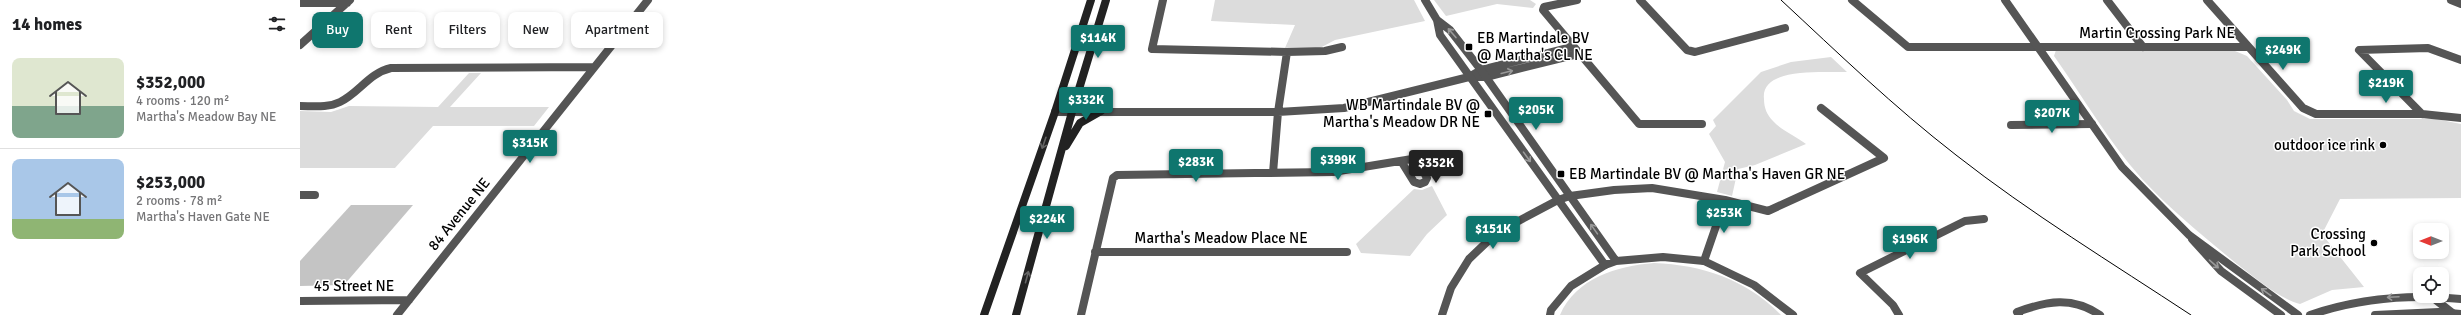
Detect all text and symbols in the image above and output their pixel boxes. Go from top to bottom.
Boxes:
chip: Buy [312,12,363,48]
chip: Rent [371,12,426,48]
chip: Filters [434,12,500,48]
chip: New [508,12,563,48]
chip: Apartment [571,12,663,48]
icon: filters [266,13,288,35]
text: 14 homes [12,14,82,35]
street label: Martin Crossing Park NE [2079,24,2235,42]
pin: $114K [1070,25,1126,59]
one-way arrow [1447,28,1456,38]
place label: EB Martindale BV @ Martha's CL NE [1477,29,1593,64]
text: $114K [1080,30,1116,46]
pin: $249K [2255,37,2311,71]
marker: EB Martindale BV @ Martha's CL NE [1464,42,1474,52]
text: $249K [2265,42,2301,58]
one-way arrow [1501,67,1514,75]
pin: $219K [2358,70,2414,104]
text: $352,000 [136,72,205,93]
icon: home [44,74,92,122]
text: $219K [2368,75,2404,91]
pin: $332K [1058,87,1114,121]
text: $332K [1068,92,1104,108]
text: 4 rooms · 120 m² [136,93,229,109]
place label: WB Martindale BV @ Martha's Meadow DR NE [1323,96,1480,131]
pin: $205K [1508,97,1564,131]
pin: $207K [2024,100,2080,134]
text: $205K [1518,102,1554,118]
text: $207K [2034,105,2070,121]
text: Martha's Meadow Bay NE [136,109,276,125]
marker: WB Martindale BV @ Martha's Meadow DR NE [1483,109,1493,119]
pin: $315K [502,130,558,164]
text: $315K [512,135,548,151]
place label: outdoor ice rink [2274,136,2375,154]
one-way arrow [1040,137,1048,149]
marker: outdoor ice rink [2378,140,2388,150]
pin: $399K [1310,147,1366,181]
pin: $283K [1168,149,1224,183]
pin: $352K [1408,150,1464,184]
text: $399K [1320,152,1356,168]
one-way arrow [1523,152,1531,163]
text: $283K [1178,154,1214,170]
text: $352K [1418,155,1454,171]
place label: EB Martindale BV @ Martha's Haven GR NE [1569,165,1845,183]
marker: EB Martindale BV @ Martha's Haven GR NE [1556,169,1566,179]
text: $253,000 [136,172,205,193]
street label: 84 Avenue NE [424,174,494,254]
icon: home [44,175,92,223]
text: 2 rooms · 78 m² [136,193,222,209]
pin: $253K [1696,200,1752,234]
text: $253K [1706,205,1742,221]
pin: $224K [1019,206,1075,240]
text: Martha's Haven Gate NE [136,209,270,225]
text: $224K [1029,211,1065,227]
pin: $151K [1465,216,1521,250]
text: $151K [1475,221,1511,237]
north arrow [2413,223,2449,259]
map controls [2413,223,2449,303]
one-way arrow [1590,224,1598,235]
place label: Crossing Park School [2290,225,2366,260]
pin: $196K [1882,226,1938,260]
street label: Martha's Meadow Place NE [1134,229,1308,247]
text: $196K [1892,231,1928,247]
marker: Crossing Park School [2369,238,2379,248]
one-way arrow [2209,260,2219,269]
button: locate [2413,267,2449,303]
one-way arrow [1023,271,1031,284]
street label: 45 Street NE [314,277,394,295]
one-way arrow [2261,288,2272,296]
one-way arrow [2387,293,2400,301]

